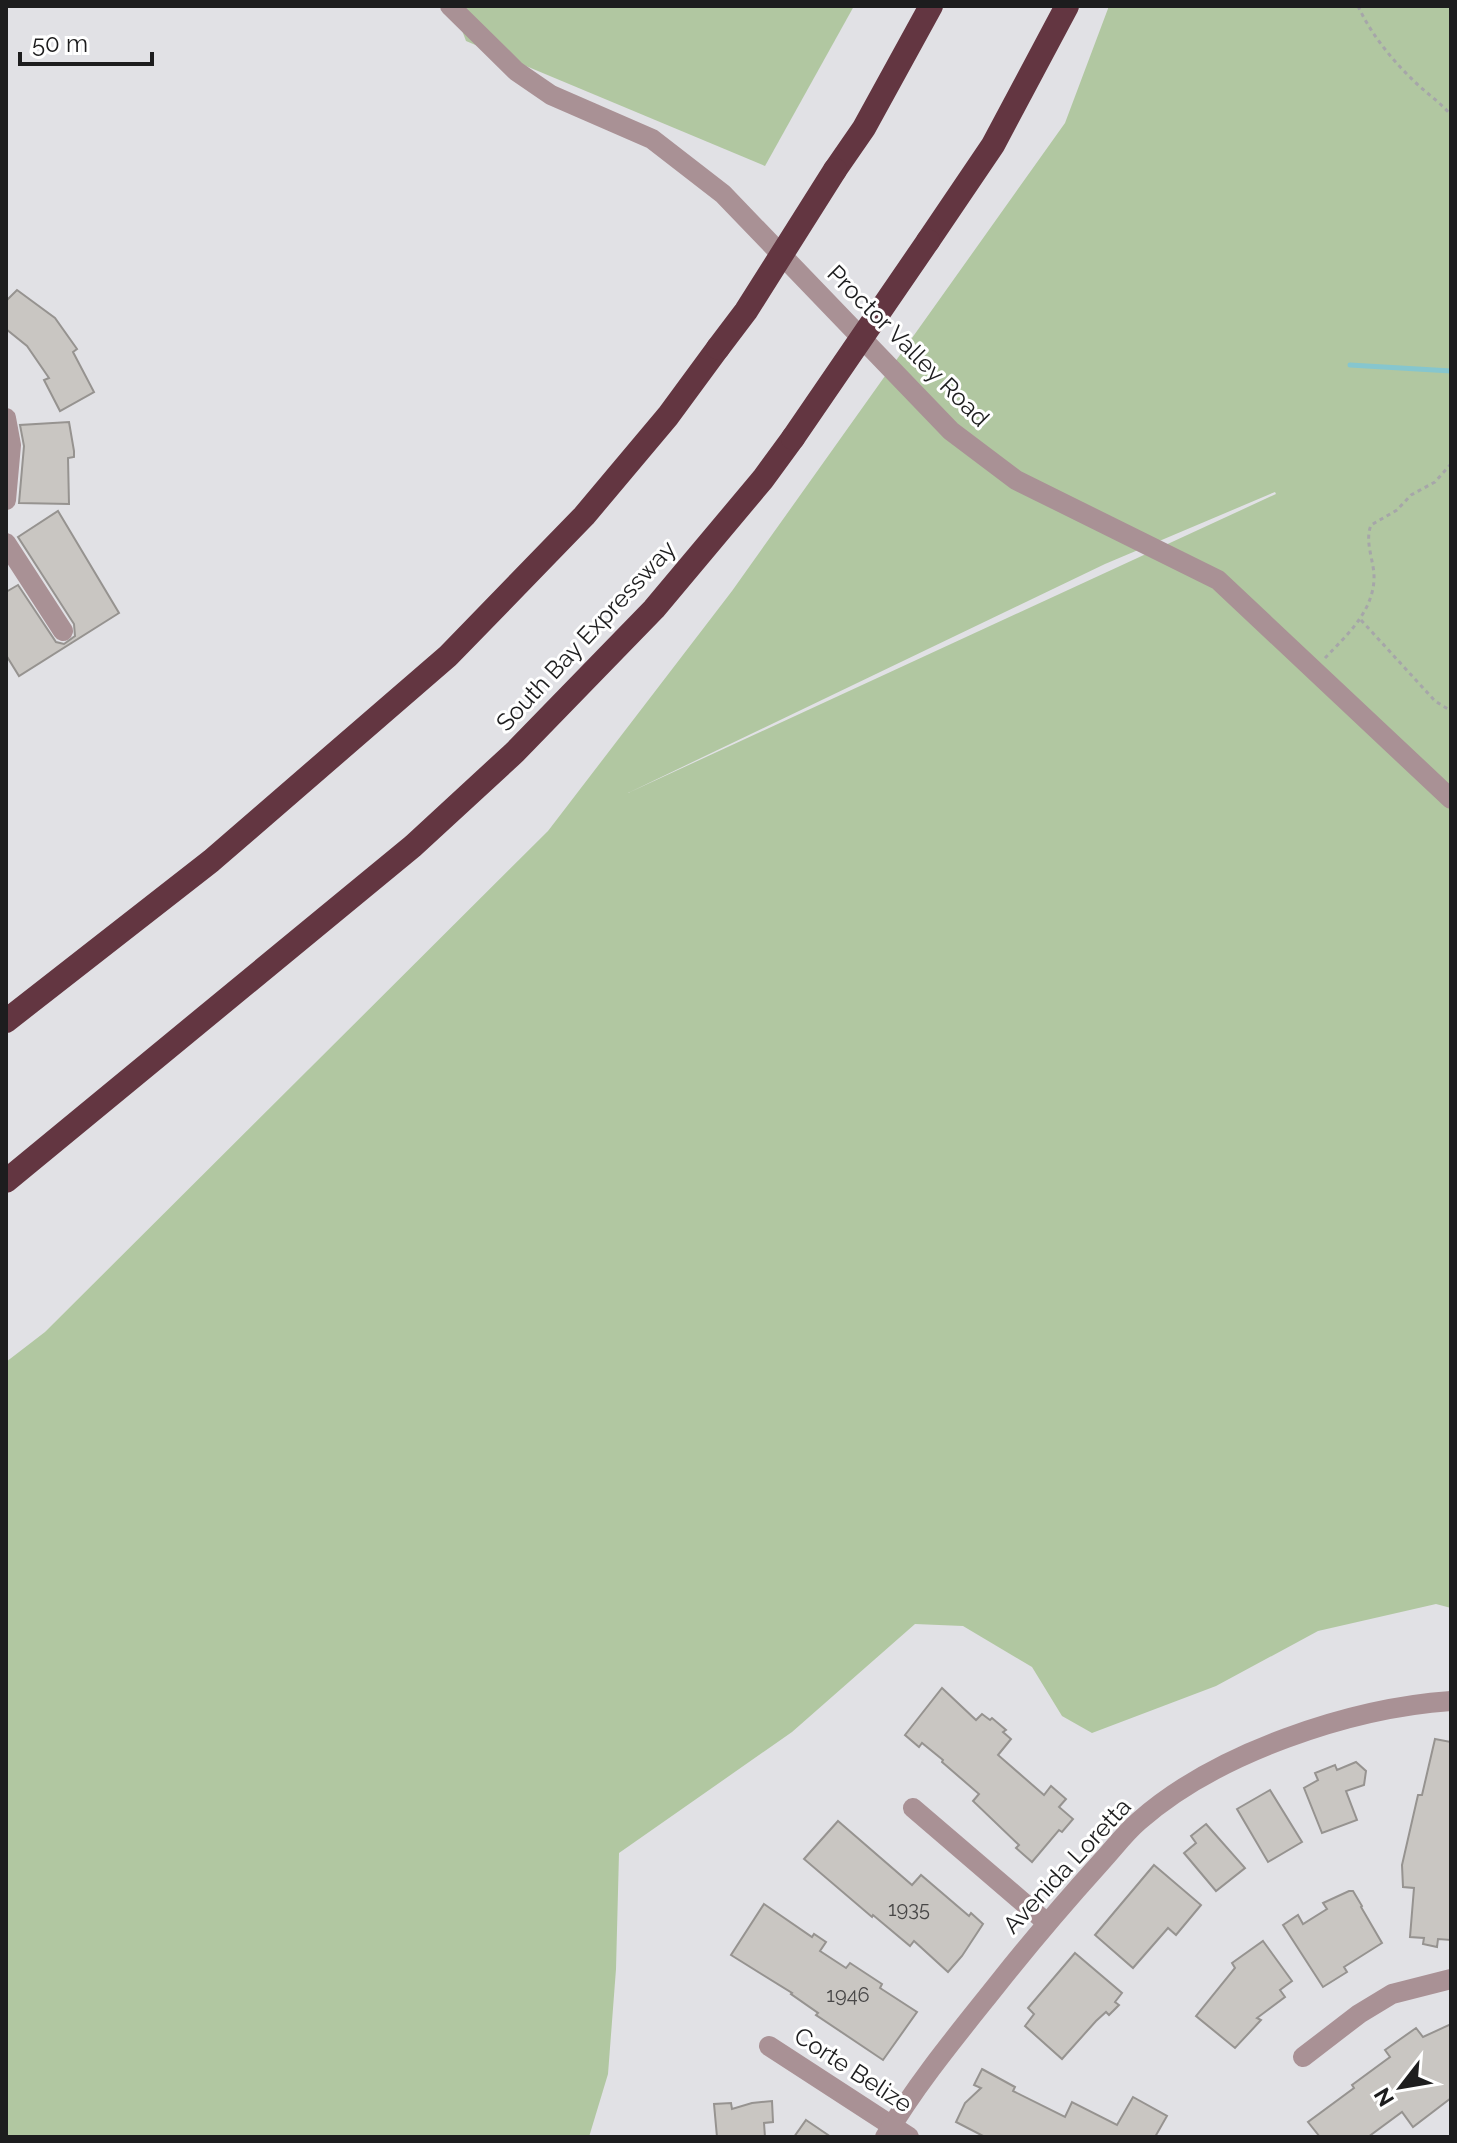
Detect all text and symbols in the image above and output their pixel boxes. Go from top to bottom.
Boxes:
scale bar [20,16,152,66]
text: 50 m [32,29,88,58]
street label: Proctor Valley Road [821,259,995,433]
street label: South Bay Expressway [490,534,681,737]
street label: Avenida Loretta [997,1792,1137,1939]
house number: 1935 [888,1897,930,1921]
house number: 1946 [826,1983,870,2007]
street label: Corte Belize [789,2021,918,2118]
north arrow [1361,2047,1441,2127]
text: N [1368,2083,1399,2111]

